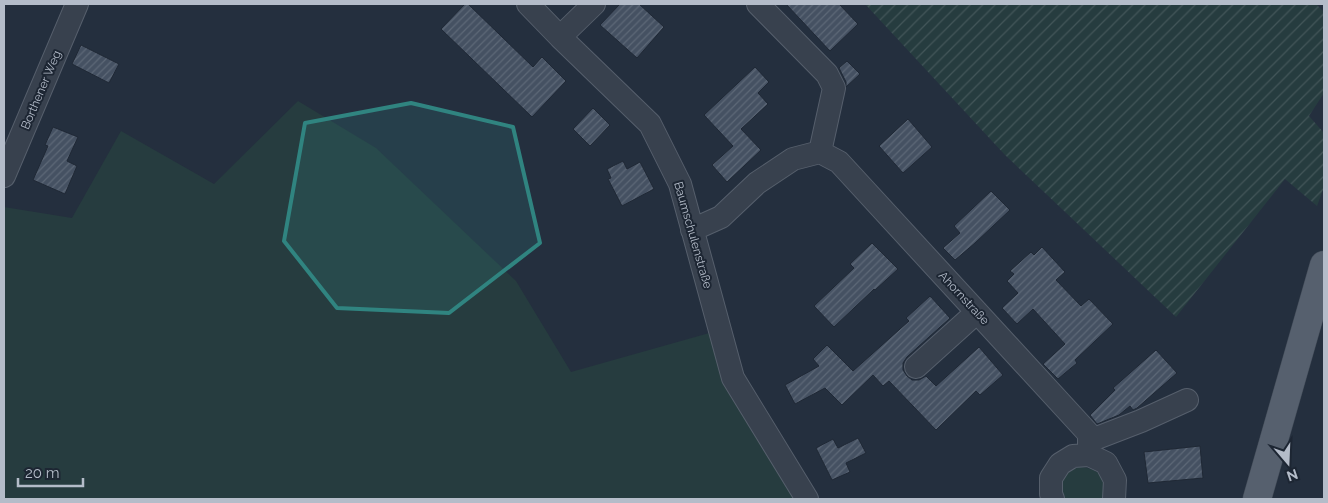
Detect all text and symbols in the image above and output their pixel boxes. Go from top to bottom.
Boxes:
street label: Borthener Weg [18,48,64,132]
street label: Baumschulenstraße [671,180,715,290]
street label: Ahornstraße [936,268,992,328]
north arrow [1263,438,1313,488]
scale bar [18,456,82,488]
text: 20 m [25,464,60,482]
text: N [1285,466,1300,485]

